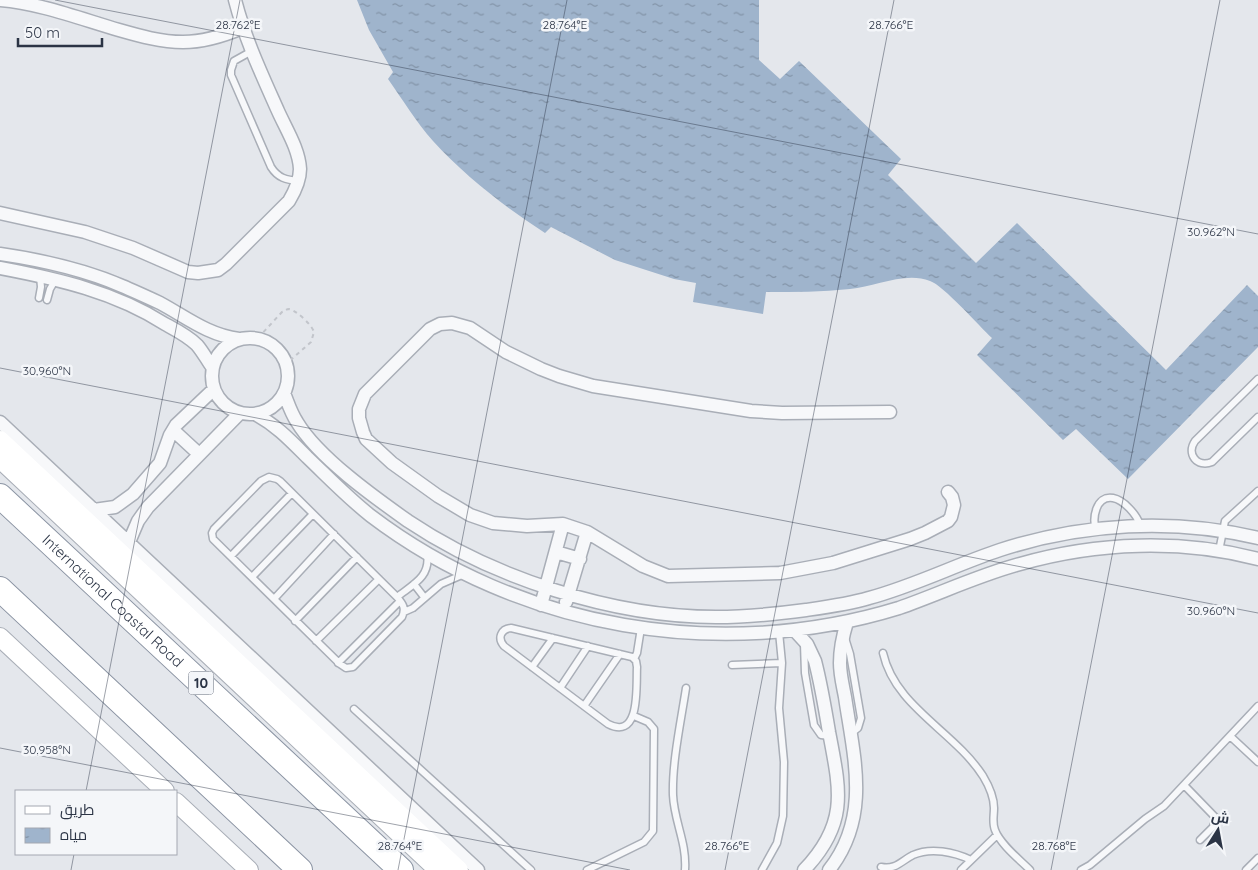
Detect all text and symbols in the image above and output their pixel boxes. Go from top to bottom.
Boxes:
scale bar [18,15,101,47]
text: 28.762°E [215,17,261,32]
text: 28.764°E [543,17,588,32]
text: 28.766°E [869,17,914,32]
text: 50 m [25,23,60,42]
text: 30.962°N [1187,224,1235,239]
text: 30.960°N [23,363,71,378]
street label: International Coastal Road [38,530,188,671]
text: 30.960°N [1187,603,1235,618]
road number: 10 [188,671,214,694]
text: 30.958°N [23,742,71,757]
legend [15,790,178,855]
text: طريق [60,800,94,820]
north arrow [1193,805,1243,855]
text: ش [1210,807,1231,828]
text: مياه [60,825,87,844]
text: 28.764°E [378,838,423,853]
text: 28.766°E [705,838,750,853]
text: 28.768°E [1032,838,1077,853]

